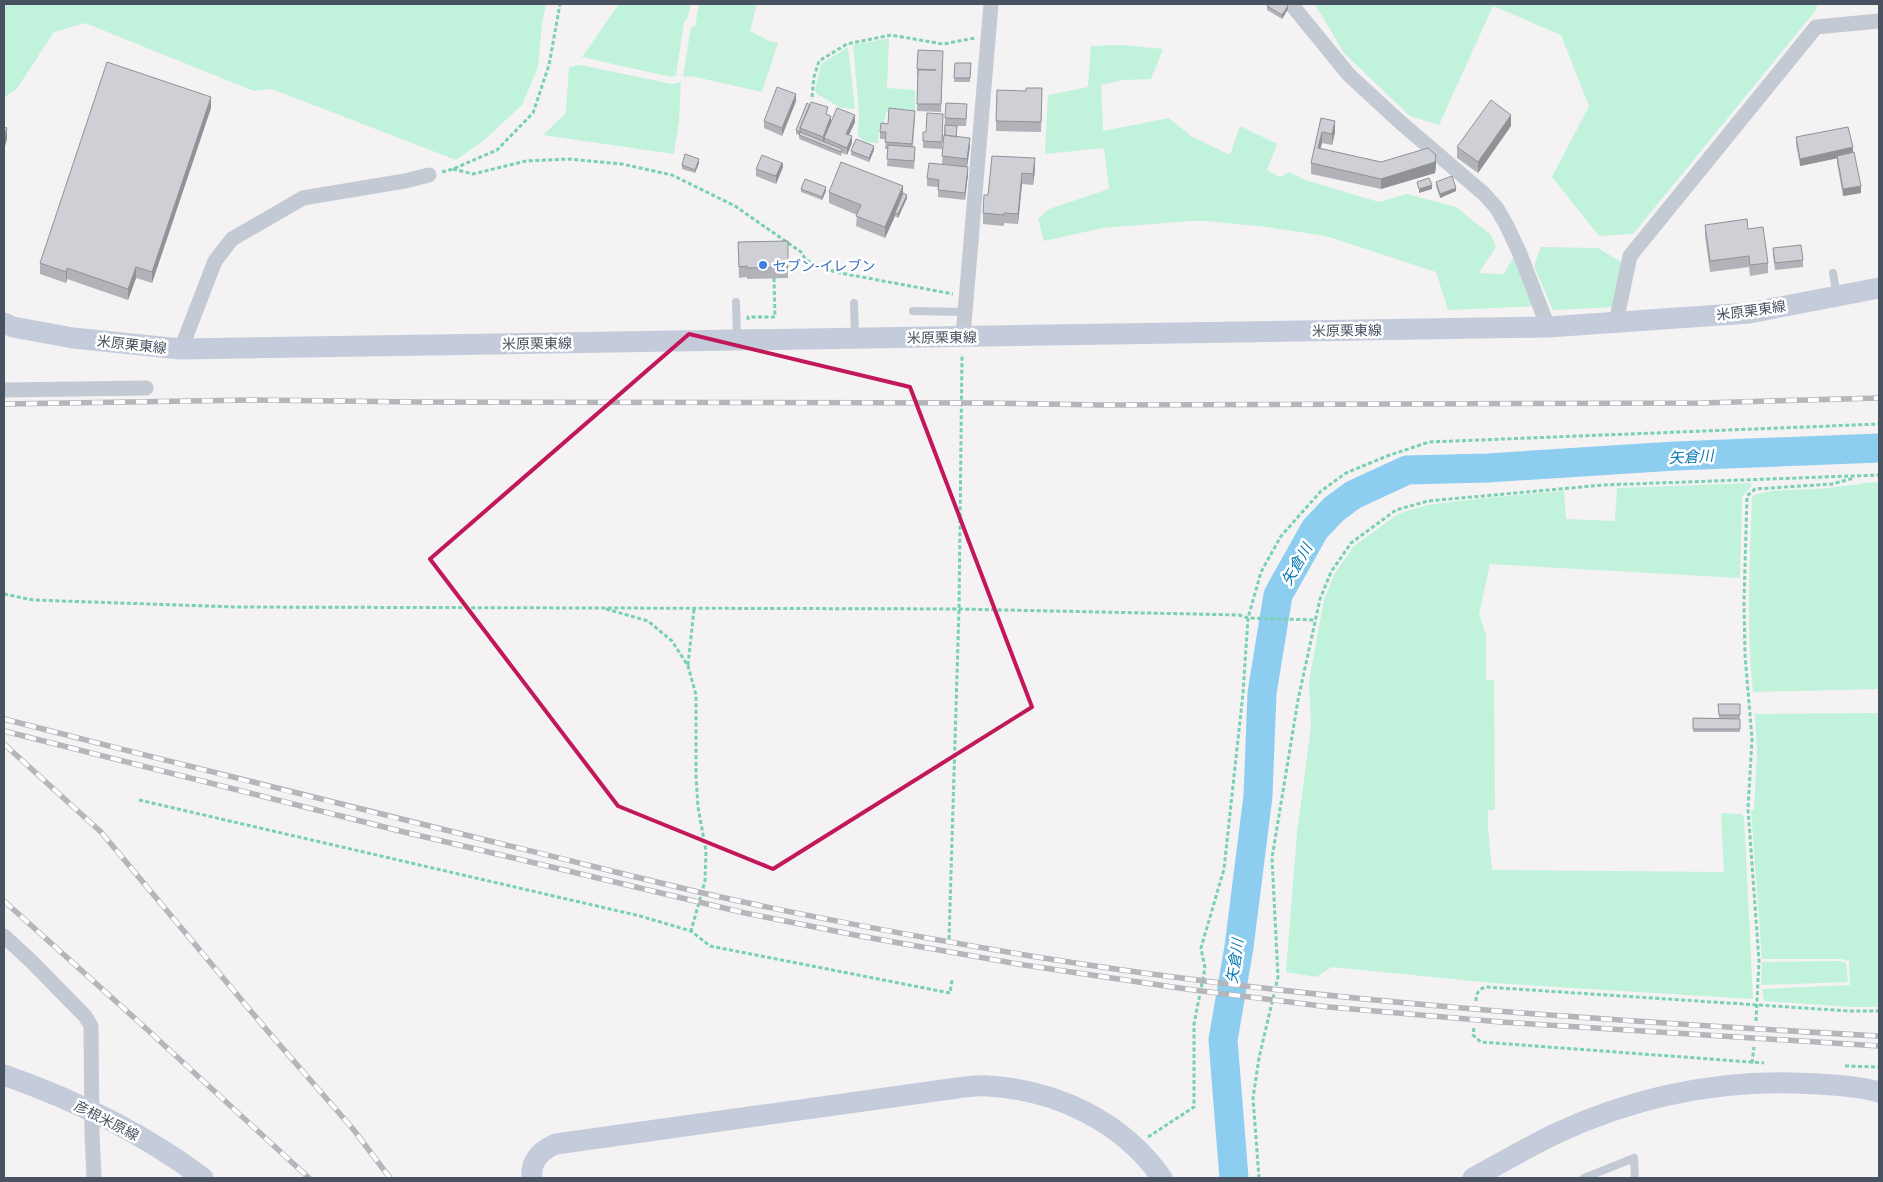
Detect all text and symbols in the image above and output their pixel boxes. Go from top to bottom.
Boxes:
place label: セブン-イレブン [773,256,876,275]
marker: セブン-イレブン [757,259,769,271]
street label: 米原栗東線 [1715,296,1787,324]
street label: 米原栗東線 [1312,320,1382,340]
street label: 米原栗東線 [907,327,977,347]
street label: 米原栗東線 [96,331,168,357]
street label: 米原栗東線 [502,333,572,353]
water label: 矢倉川 [1668,445,1716,467]
water label: 矢倉川 [1276,538,1317,588]
water label: 矢倉川 [1221,935,1247,985]
street label: 彦根米原線 [72,1096,142,1144]

